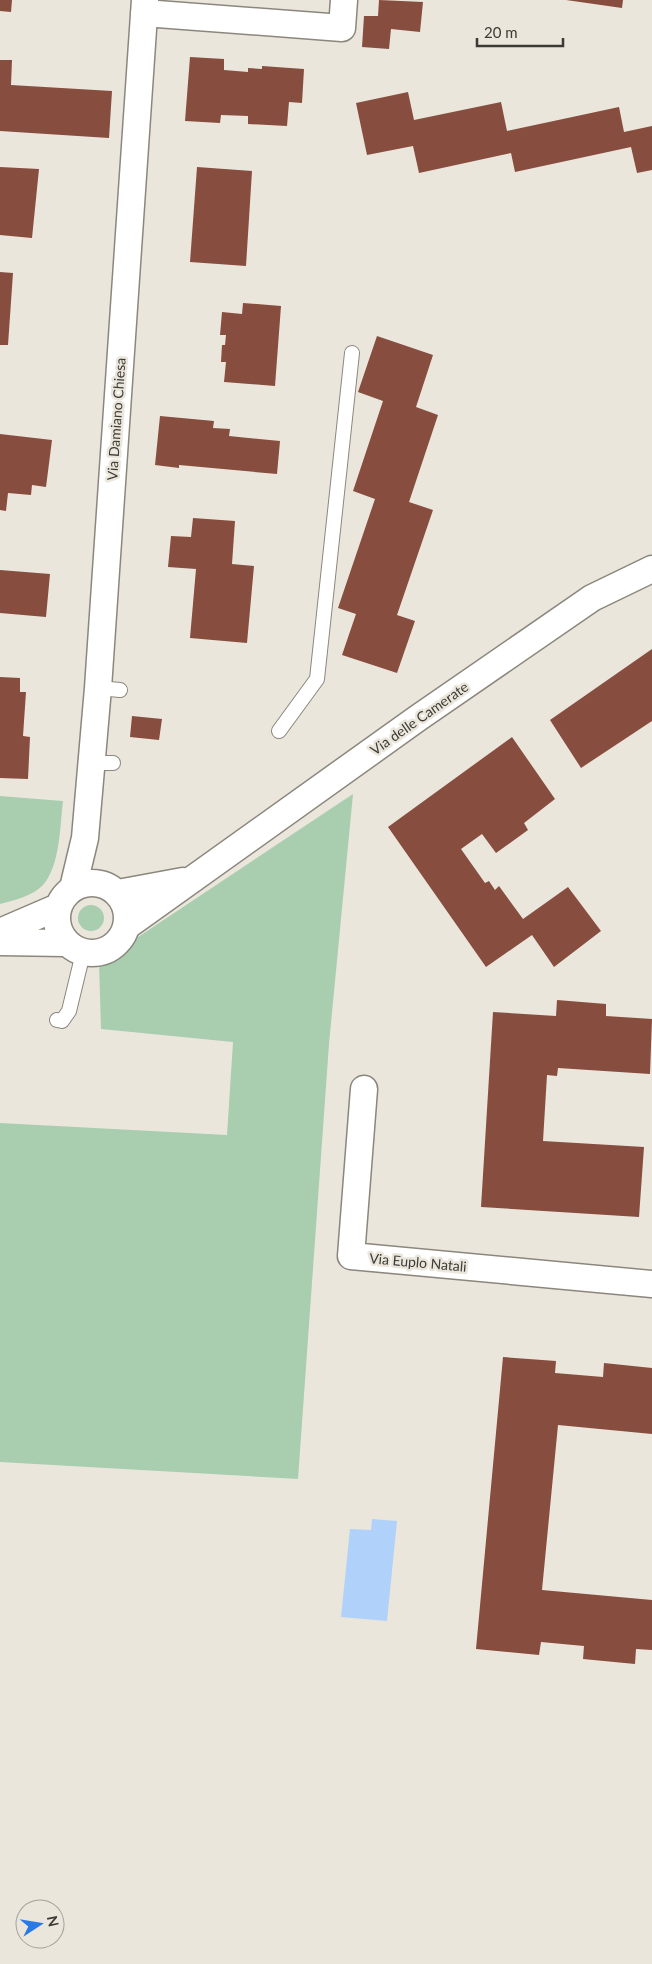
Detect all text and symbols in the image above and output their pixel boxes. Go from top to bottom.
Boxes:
scale bar [477,15,563,47]
text: 20 m [484,23,518,41]
street label: Via Damiano Chiesa [103,357,129,481]
street label: Via delle Camerate [367,678,471,758]
street label: Via Euplo Natali [369,1249,467,1275]
north arrow [15,1899,65,1949]
text: N [44,1914,63,1928]

